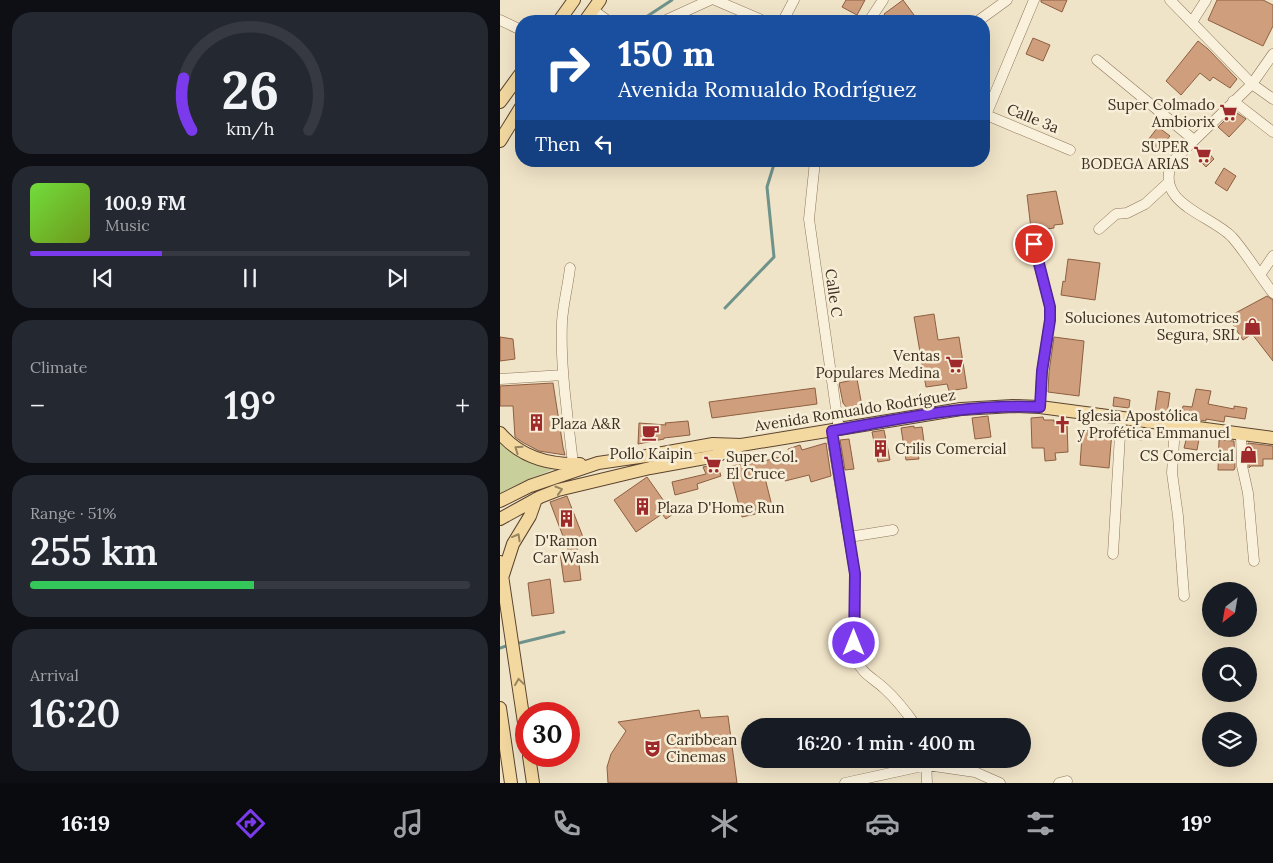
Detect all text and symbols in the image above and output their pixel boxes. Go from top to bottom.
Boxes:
text: 150 m [618,31,715,76]
icon: right [535,35,600,100]
text: 26 [221,57,279,123]
text: Avenida Romualdo Rodríguez [618,75,916,103]
place label: Super Colmado Ambiorix [1108,95,1215,131]
street label: Calle 3a [1004,99,1062,137]
supermarket icon: Super Colmado Ambiorix [1219,103,1239,123]
text: km/h [226,117,274,140]
icon: left [590,130,618,158]
text: Then [535,132,580,156]
place label: SUPER BODEGA ARIAS [1081,137,1190,173]
supermarket icon: SUPER BODEGA ARIAS [1193,145,1213,165]
text: 100.9 FM [105,191,186,215]
text: Music [105,215,150,235]
pin [1013,223,1055,265]
icon: arrive [1020,230,1048,258]
icon: previous [89,264,117,292]
icon: pause [236,264,264,292]
icon: next [383,264,411,292]
street label: Calle C [821,267,847,319]
place label: Soluciones Automotrices Segura, SRL [1065,308,1239,344]
shop icon: Soluciones Automotrices Segura, SRL [1243,316,1263,336]
place label: Ventas Populares Medina [815,346,940,382]
supermarket icon: Ventas Populares Medina [944,354,964,374]
text: Climate [30,357,87,377]
text: 19° [224,381,276,429]
street label: Avenida Romualdo Rodríguez [752,385,957,435]
text: − [30,388,45,424]
text: + [455,388,470,424]
place label: Iglesia Apostólica y Profética Emmanuel [1077,406,1230,442]
building icon: Plaza A&R [527,413,547,433]
place label: Plaza A&R [551,414,621,433]
church icon: Iglesia Apostólica y Profética Emmanuel [1053,414,1073,434]
cafe icon: Pollo Kaipin [641,422,661,442]
building icon: Crilis Comercial [871,438,891,458]
place label: Crilis Comercial [895,439,1007,458]
place label: Pollo Kaipin [609,444,693,463]
shop icon: CS Comercial [1238,445,1258,465]
one-way arrow [514,446,523,455]
place label: CS Comercial [1140,446,1234,465]
place label: Super Col. El Cruce [726,447,798,483]
supermarket icon: Super Col. El Cruce [702,455,722,475]
one-way arrow [555,485,563,495]
building icon: Plaza D'Home Run [633,497,653,517]
place label: Plaza D'Home Run [657,498,785,517]
text: Range · 51% [30,503,116,523]
building icon: D'Ramon Car Wash [556,509,576,529]
text: 255 km [30,527,158,575]
place label: D'Ramon Car Wash [533,531,599,567]
one-way arrow [511,533,521,542]
north arrow [1202,582,1258,638]
map controls [1202,582,1257,767]
position arrow [827,616,879,668]
button: search [1202,647,1257,702]
text: Arrival [30,665,79,685]
one-way arrow [514,677,524,686]
text: 16:20 [30,689,121,737]
speed limit sign: 30 [515,702,580,767]
button: layers [1202,712,1257,767]
place label: Caribbean Cinemas [666,730,737,766]
text: 16:20 · 1 min · 400 m [797,731,975,755]
theatre icon: Caribbean Cinemas [642,738,662,758]
icon: directions [233,806,268,841]
icon: music [391,806,426,841]
icon: phone [549,806,584,841]
icon: climate [707,806,742,841]
icon: car [865,806,900,841]
icon: filters [1023,806,1058,841]
text: 16:19 [62,809,110,837]
text: 19° [1181,809,1211,837]

